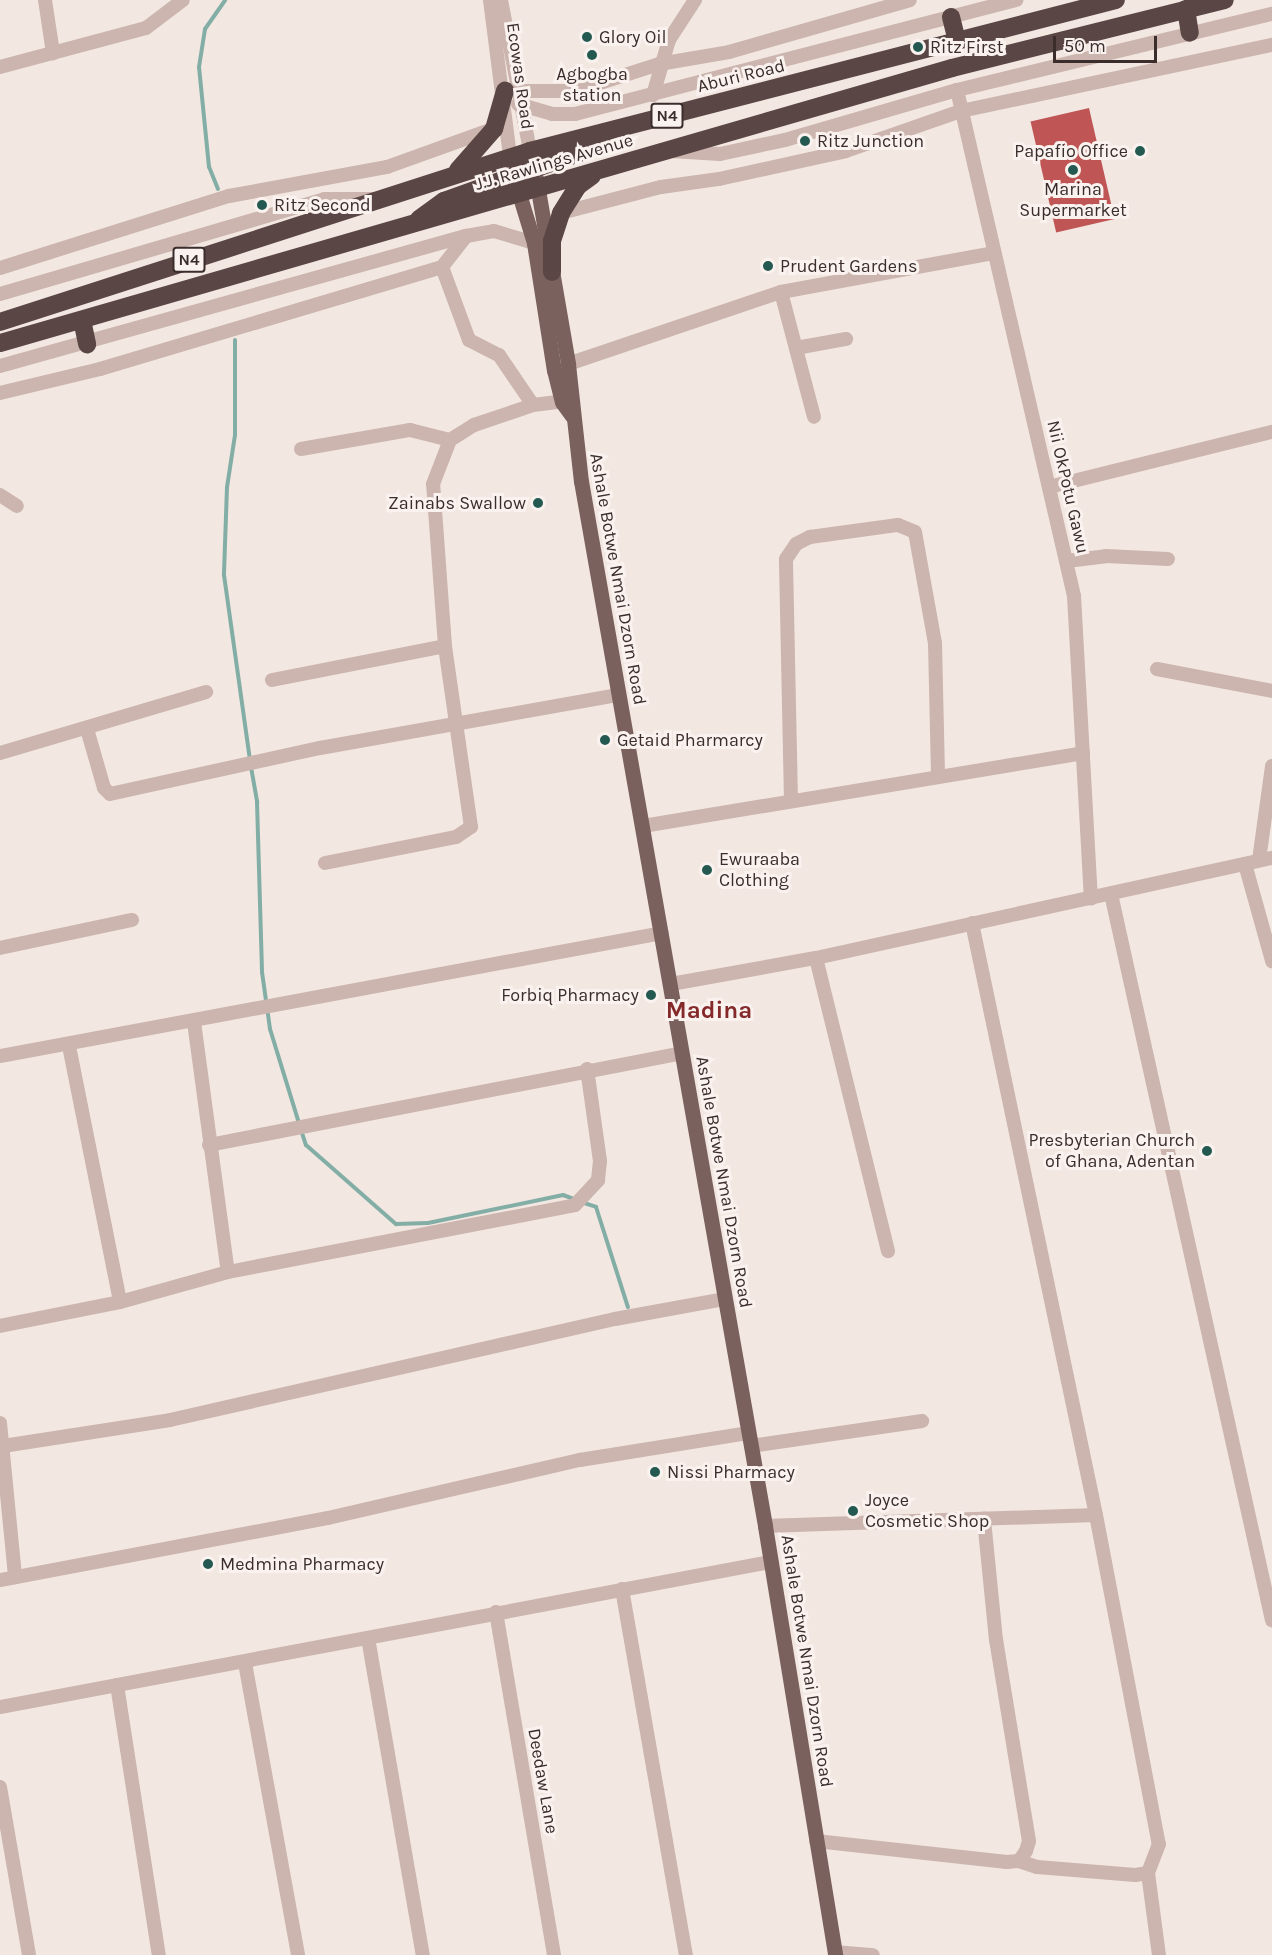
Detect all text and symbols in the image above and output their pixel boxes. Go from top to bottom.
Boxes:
street label: Ecowas Road [502,21,538,131]
scale bar [1056,24,1160,62]
place label: Glory Oil [599,26,667,48]
marker: Glory Oil [580,30,594,44]
text: 50 m [1064,35,1106,57]
place label: Ritz First [930,36,1004,58]
marker: Ritz First [911,40,925,54]
marker: Agbogba station [585,48,599,62]
street label: Aburi Road [695,55,787,97]
place label: Agbogba station [556,64,628,106]
road number: N4 [650,103,684,129]
street label: J.J. Rawlings Avenue [472,129,636,195]
place label: Ritz Junction [817,130,924,152]
marker: Ritz Junction [798,134,812,148]
place label: Papafio Office [1014,140,1128,162]
marker: Papafio Office [1133,144,1147,158]
marker: Marina Supermarket [1066,163,1080,177]
place label: Marina Supermarket [1019,179,1127,222]
place label: Ritz Second [274,194,371,216]
marker: Ritz Second [255,198,269,212]
road number: N4 [172,247,206,273]
place label: Prudent Gardens [780,255,917,277]
marker: Prudent Gardens [761,259,775,273]
street label: Nii OkPotu Gawu [1042,418,1094,556]
street label: Ashale Botwe Nmai Dzorn Road [585,451,651,707]
place label: Zainabs Swallow [388,492,526,514]
marker: Zainabs Swallow [531,496,545,510]
place label: Getaid Pharmarcy [617,729,763,751]
marker: Getaid Pharmarcy [598,733,612,747]
place label: Ewuraaba Clothing [719,849,800,892]
marker: Ewuraaba Clothing [700,863,714,877]
place label: Forbiq Pharmacy [501,984,639,1006]
marker: Forbiq Pharmacy [644,988,658,1002]
district label: Madina [666,997,752,1025]
street label: Ashale Botwe Nmai Dzorn Road [691,1054,757,1310]
place label: Presbyterian Church of Ghana, Adentan [1028,1130,1195,1172]
marker: Presbyterian Church of Ghana, Adentan [1200,1144,1214,1158]
place label: Nissi Pharmacy [667,1461,795,1483]
marker: Nissi Pharmacy [648,1465,662,1479]
place label: Joyce Cosmetic Shop [865,1490,989,1532]
marker: Joyce Cosmetic Shop [846,1504,860,1518]
street label: Ashale Botwe Nmai Dzorn Road [776,1533,838,1789]
place label: Medmina Pharmacy [220,1553,384,1575]
marker: Medmina Pharmacy [201,1557,215,1571]
street label: Deedaw Lane [523,1727,563,1835]

